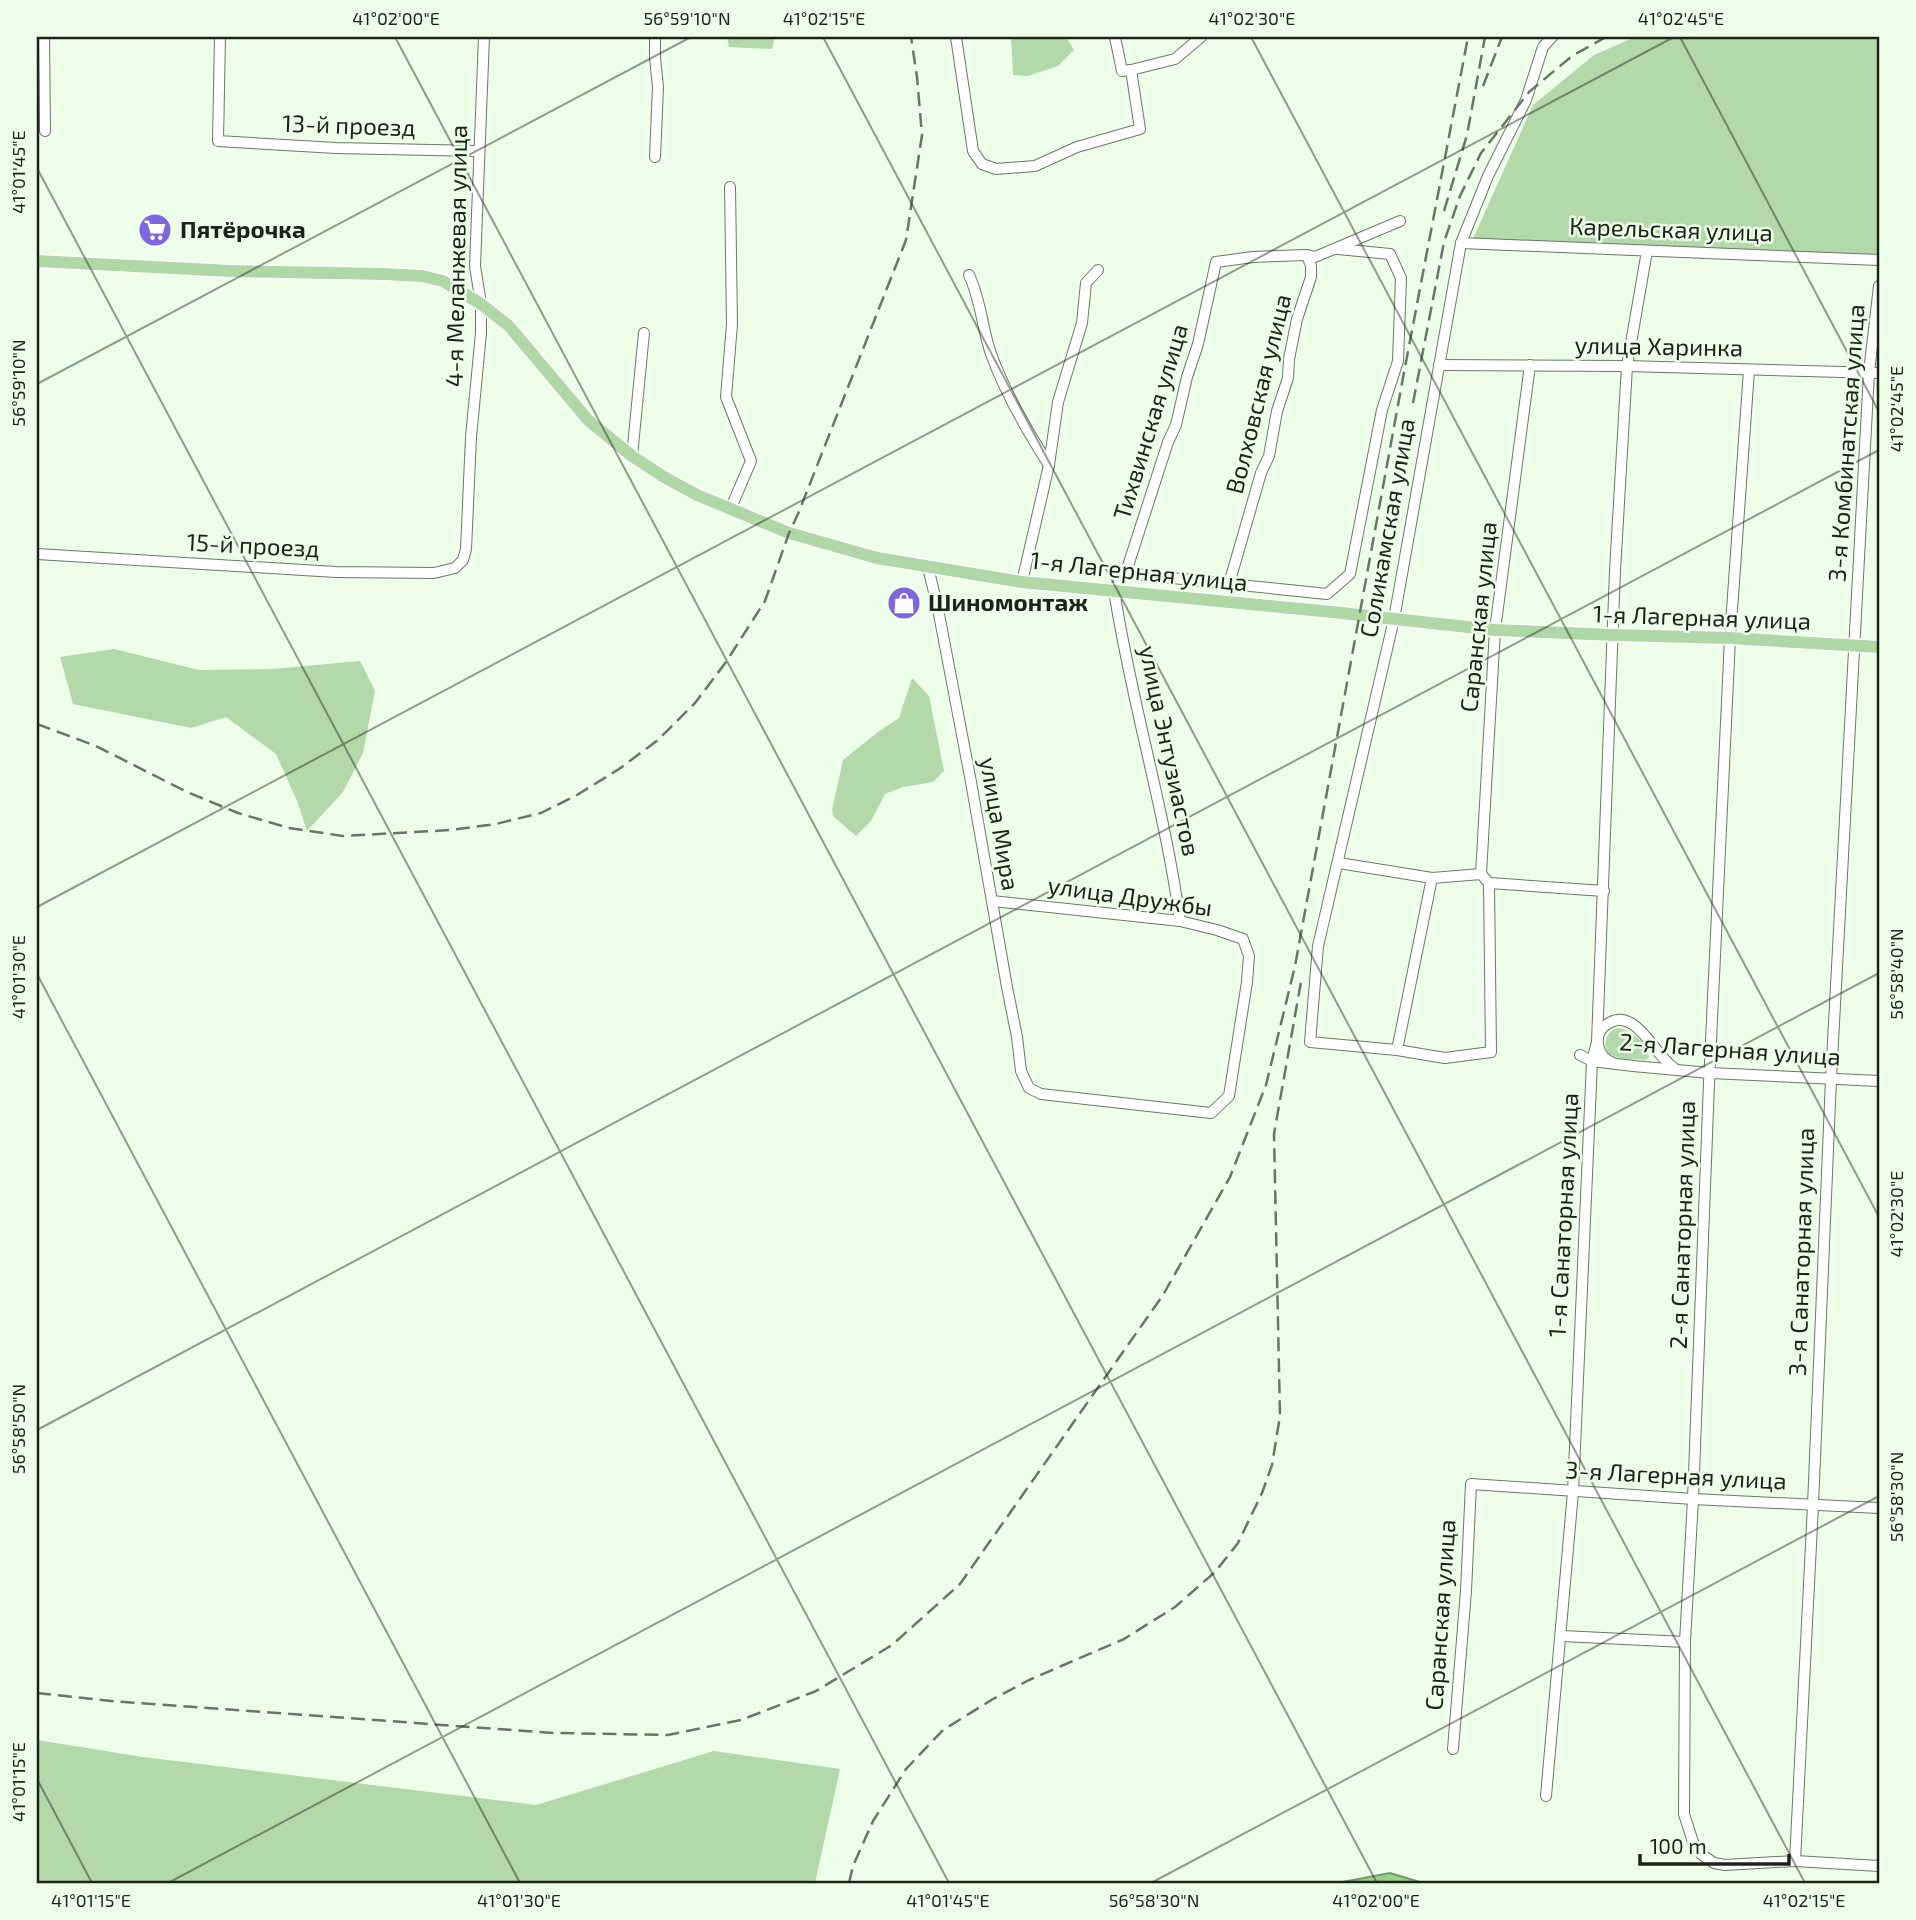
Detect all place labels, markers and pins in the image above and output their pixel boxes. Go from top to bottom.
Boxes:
supermarket icon: Пятёрочка [136,211,174,249]
place label: Пятёрочка [180,214,306,243]
shop icon: Шиномонтаж [885,584,923,622]
place label: Шиномонтаж [928,587,1088,616]

